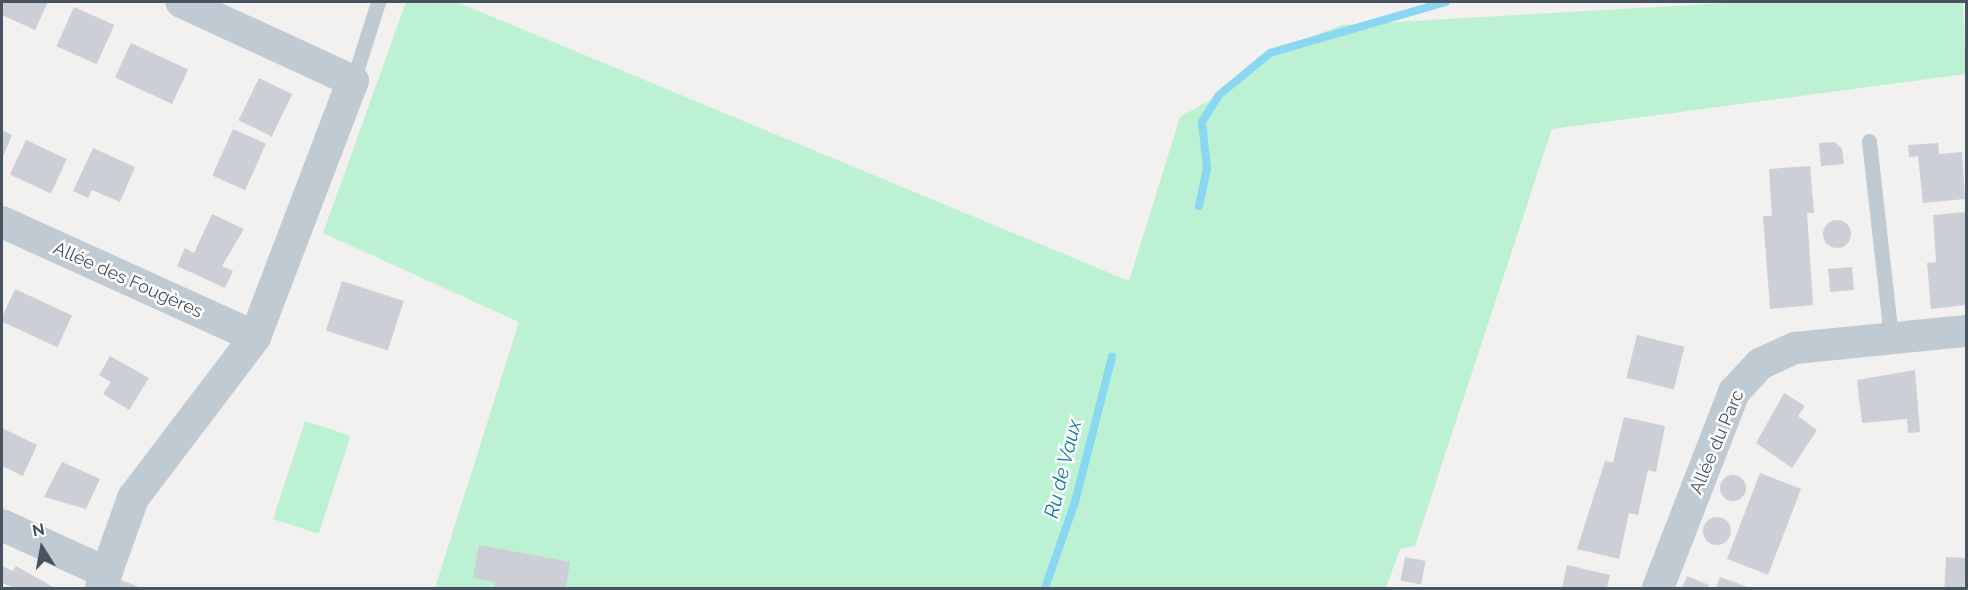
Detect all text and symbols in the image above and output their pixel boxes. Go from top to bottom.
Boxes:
street label: Allée des Fougères [50,237,206,323]
street label: Allée du Parc [1685,387,1749,497]
water label: Ru de Vaux [1039,417,1087,521]
north arrow [12,518,72,578]
text: N [31,519,46,540]

